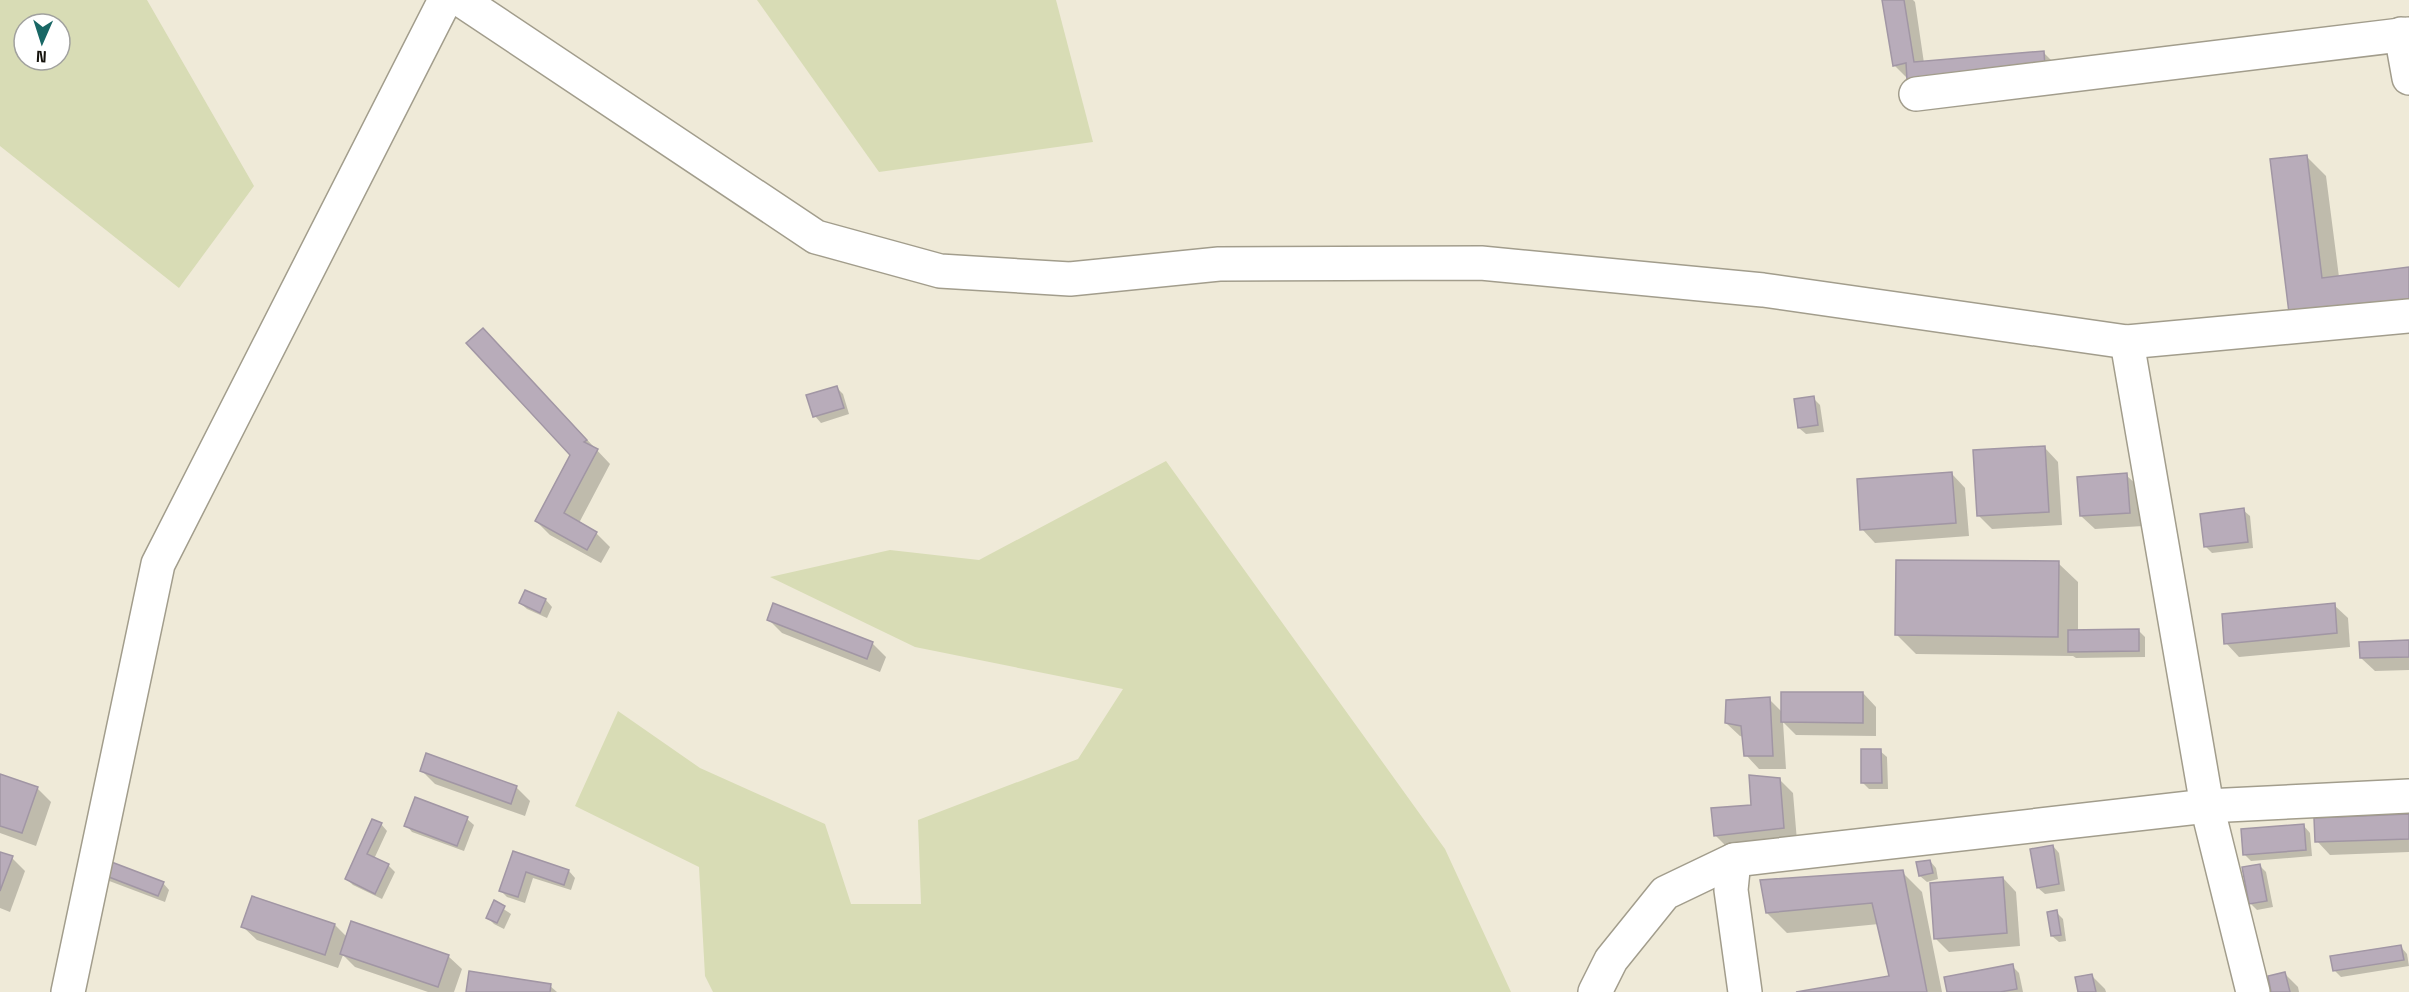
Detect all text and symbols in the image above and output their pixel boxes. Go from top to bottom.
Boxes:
north arrow [12,12,72,72]
text: N [35,46,47,67]

